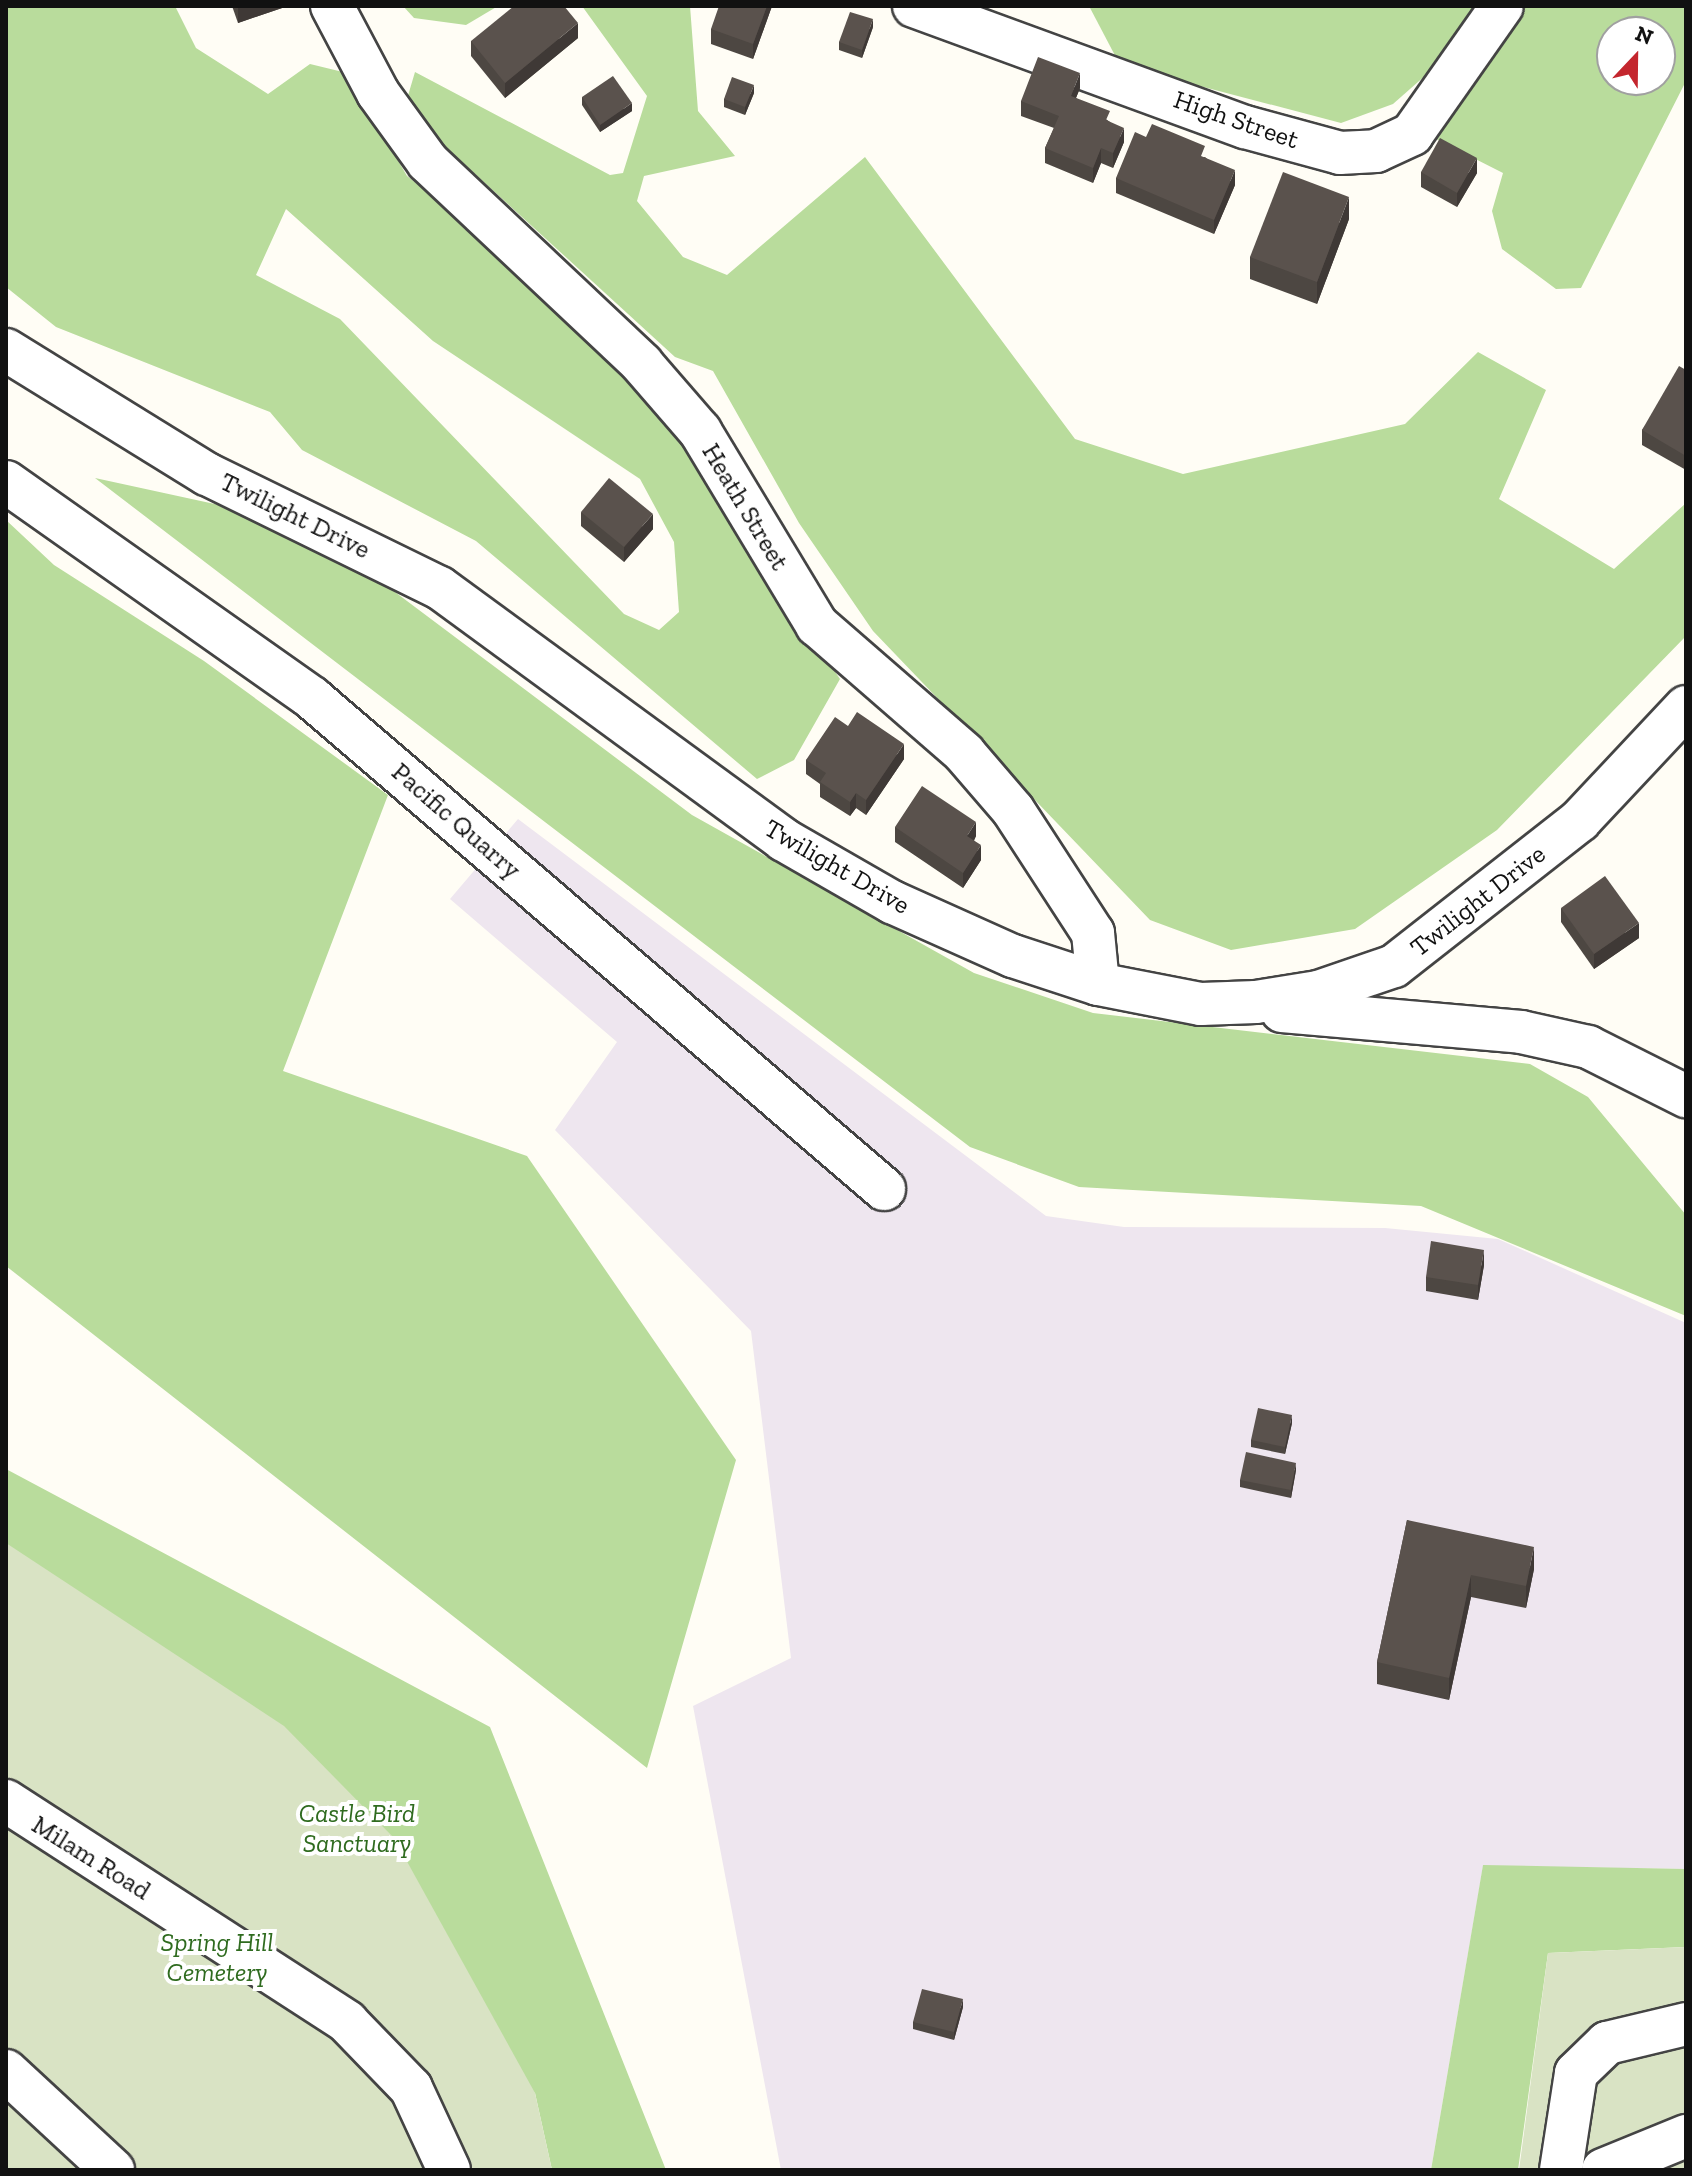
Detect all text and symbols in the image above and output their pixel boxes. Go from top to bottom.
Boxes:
north arrow [1596,16,1676,96]
text: N [1632,19,1657,51]
street label: High Street [1169,84,1303,156]
street label: Heath Street [695,438,795,576]
street label: Twilight Drive [215,466,375,566]
street label: Pacific Quarry [385,757,527,885]
street label: Twilight Drive [759,813,915,921]
street label: Twilight Drive [1404,839,1552,963]
park label: Castle Bird Sanctuary [299,1798,415,1860]
street label: Milam Road [26,1809,156,1907]
park label: Spring Hill Cemetery [161,1927,273,1988]

